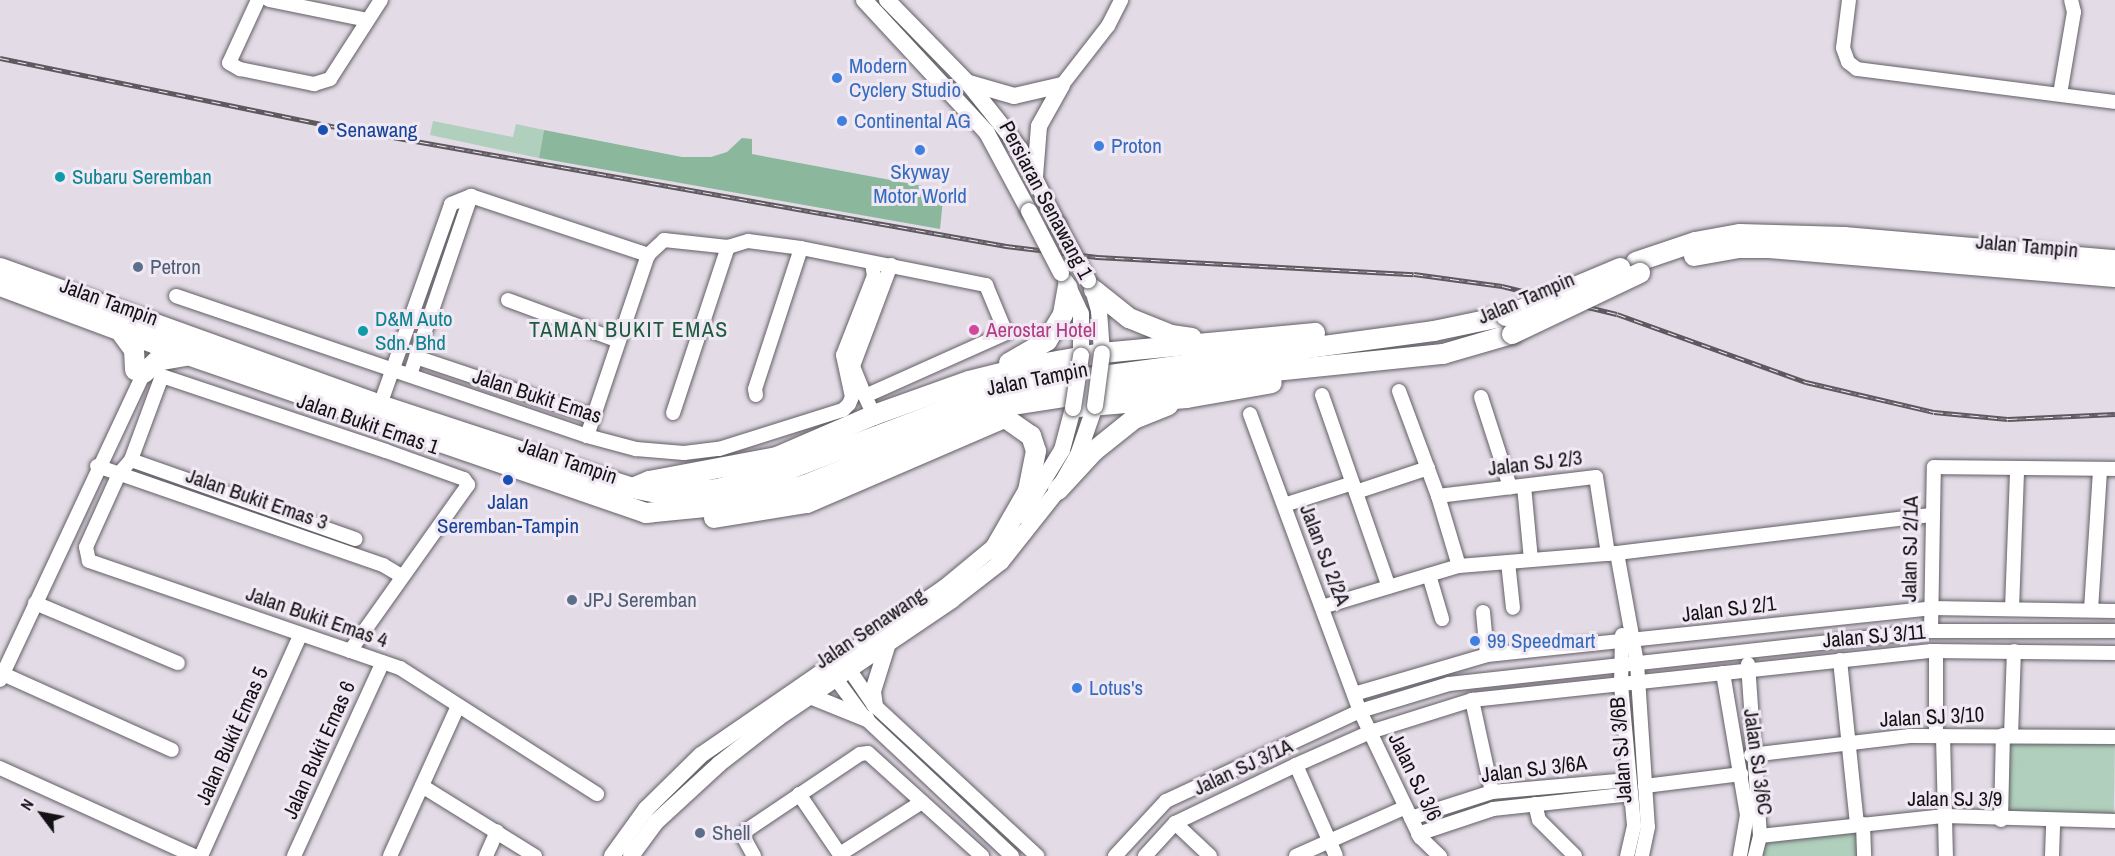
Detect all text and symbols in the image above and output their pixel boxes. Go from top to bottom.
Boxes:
place label: Modern Cyclery Studio [849,53,961,103]
marker: Modern Cyclery Studio [830,71,844,85]
place label: Continental AG [854,108,972,134]
marker: Continental AG [835,114,849,128]
place label: Senawang [336,117,417,143]
street label: Persiaran Senawang 1 [994,117,1098,283]
marker: Senawang [314,121,332,139]
place label: Proton [1111,133,1162,159]
marker: Proton [1092,139,1106,153]
marker: Skyway Motor World [913,143,927,157]
place label: Skyway Motor World [873,159,967,209]
place label: Subaru Seremban [72,164,212,190]
marker: Subaru Seremban [53,170,67,184]
street label: Jalan Tampin [1975,229,2079,263]
place label: Petron [150,254,201,280]
marker: Petron [131,260,145,274]
street label: Jalan Tampin [1474,266,1578,330]
street label: Jalan Tampin [56,273,162,331]
place label: D&M Auto Sdn. Bhd [375,306,453,356]
district label: TAMAN BUKIT EMAS [529,317,729,343]
place label: Aerostar Hotel [986,317,1096,343]
marker: Aerostar Hotel [967,323,981,337]
marker: D&M Auto Sdn. Bhd [356,324,370,338]
street label: Jalan Tampin [984,357,1090,401]
street label: Jalan Bukit Emas [469,363,605,429]
street label: Jalan Bukit Emas 1 [294,388,442,460]
street label: Jalan Tampin [515,432,621,490]
street label: Jalan SJ 2/3 [1486,445,1584,481]
street label: Jalan Bukit Emas 3 [183,463,331,535]
marker: Jalan Seremban-Tampin [501,473,515,487]
place label: Jalan Seremban-Tampin [437,489,579,539]
street label: Jalan SJ 2/1A [1896,496,1924,602]
street label: Jalan SJ 2/2A [1294,501,1356,609]
street label: Jalan Bukit Emas 4 [243,581,391,653]
street label: Jalan Senawang [810,582,930,674]
place label: JPJ Seremban [584,587,697,613]
street label: Jalan SJ 2/1 [1680,591,1778,627]
marker: JPJ Seremban [565,593,579,607]
street label: Jalan SJ 3/11 [1822,619,1926,653]
place label: 99 Speedmart [1487,628,1595,654]
marker: 99 Speedmart [1468,634,1482,648]
street label: Jalan Bukit Emas 5 [190,663,274,809]
place label: Lotus's [1089,675,1143,701]
street label: Jalan Bukit Emas 6 [277,677,361,823]
marker: Lotus's [1070,681,1084,695]
street label: Jalan SJ 3/6B [1605,696,1637,804]
street label: Jalan SJ 3/10 [1879,702,1985,732]
street label: Jalan SJ 3/6C [1738,707,1778,817]
street label: Jalan SJ 3/6 [1383,729,1447,825]
street label: Jalan SJ 3/1A [1190,733,1296,801]
street label: Jalan SJ 3/6A [1480,750,1588,788]
north arrow [12,784,72,844]
street label: Jalan SJ 3/9 [1908,786,2002,812]
text: N [15,795,39,814]
place label: Shell [712,820,750,846]
marker: Shell [693,826,707,840]

